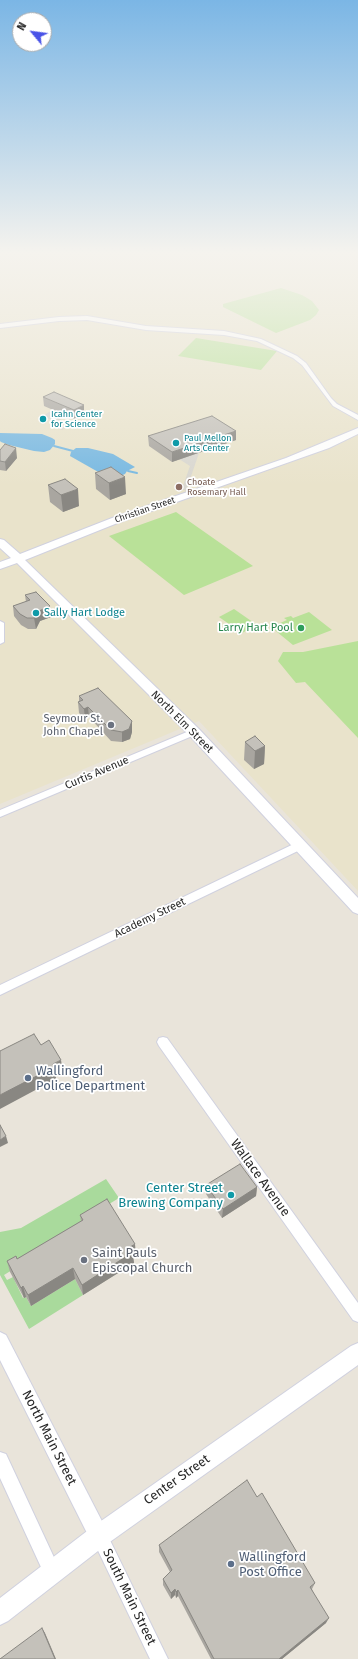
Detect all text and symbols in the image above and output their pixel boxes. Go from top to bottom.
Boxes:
north arrow [12,12,52,52]
text: N [14,20,29,33]
place label: Icahn Center for Science [51,409,102,430]
marker: Icahn Center for Science [38,414,48,424]
place label: Paul Mellon Arts Center [184,433,232,454]
marker: Paul Mellon Arts Center [171,438,181,448]
place label: Choate Rosemary Hall [187,477,246,498]
marker: Choate Rosemary Hall [174,482,184,492]
street label: Christian Street [113,495,177,525]
place label: Sally Hart Lodge [44,606,125,620]
marker: Sally Hart Lodge [31,608,41,618]
place label: Larry Hart Pool [218,621,293,635]
marker: Larry Hart Pool [296,623,306,633]
street label: North Elm Street [148,688,216,756]
place label: Seymour St. John Chapel [43,712,103,738]
marker: Seymour St. John Chapel [106,720,116,730]
street label: Curtis Avenue [63,754,131,792]
street label: Academy Street [112,895,188,941]
place label: Wallingford Police Department [36,1063,145,1094]
marker: Wallingford Police Department [23,1073,33,1083]
street label: Wallace Avenue [227,1136,293,1220]
place label: Center Street Brewing Company [118,1180,223,1211]
marker: Center Street Brewing Company [226,1190,236,1200]
place label: Saint Pauls Episcopal Church [92,1245,192,1276]
marker: Saint Pauls Episcopal Church [79,1255,89,1265]
street label: North Main Street [18,1388,80,1488]
street label: Center Street [141,1452,213,1508]
street label: South Main Street [99,1546,159,1648]
place label: Wallingford Post Office [239,1549,306,1580]
marker: Wallingford Post Office [226,1559,236,1569]

